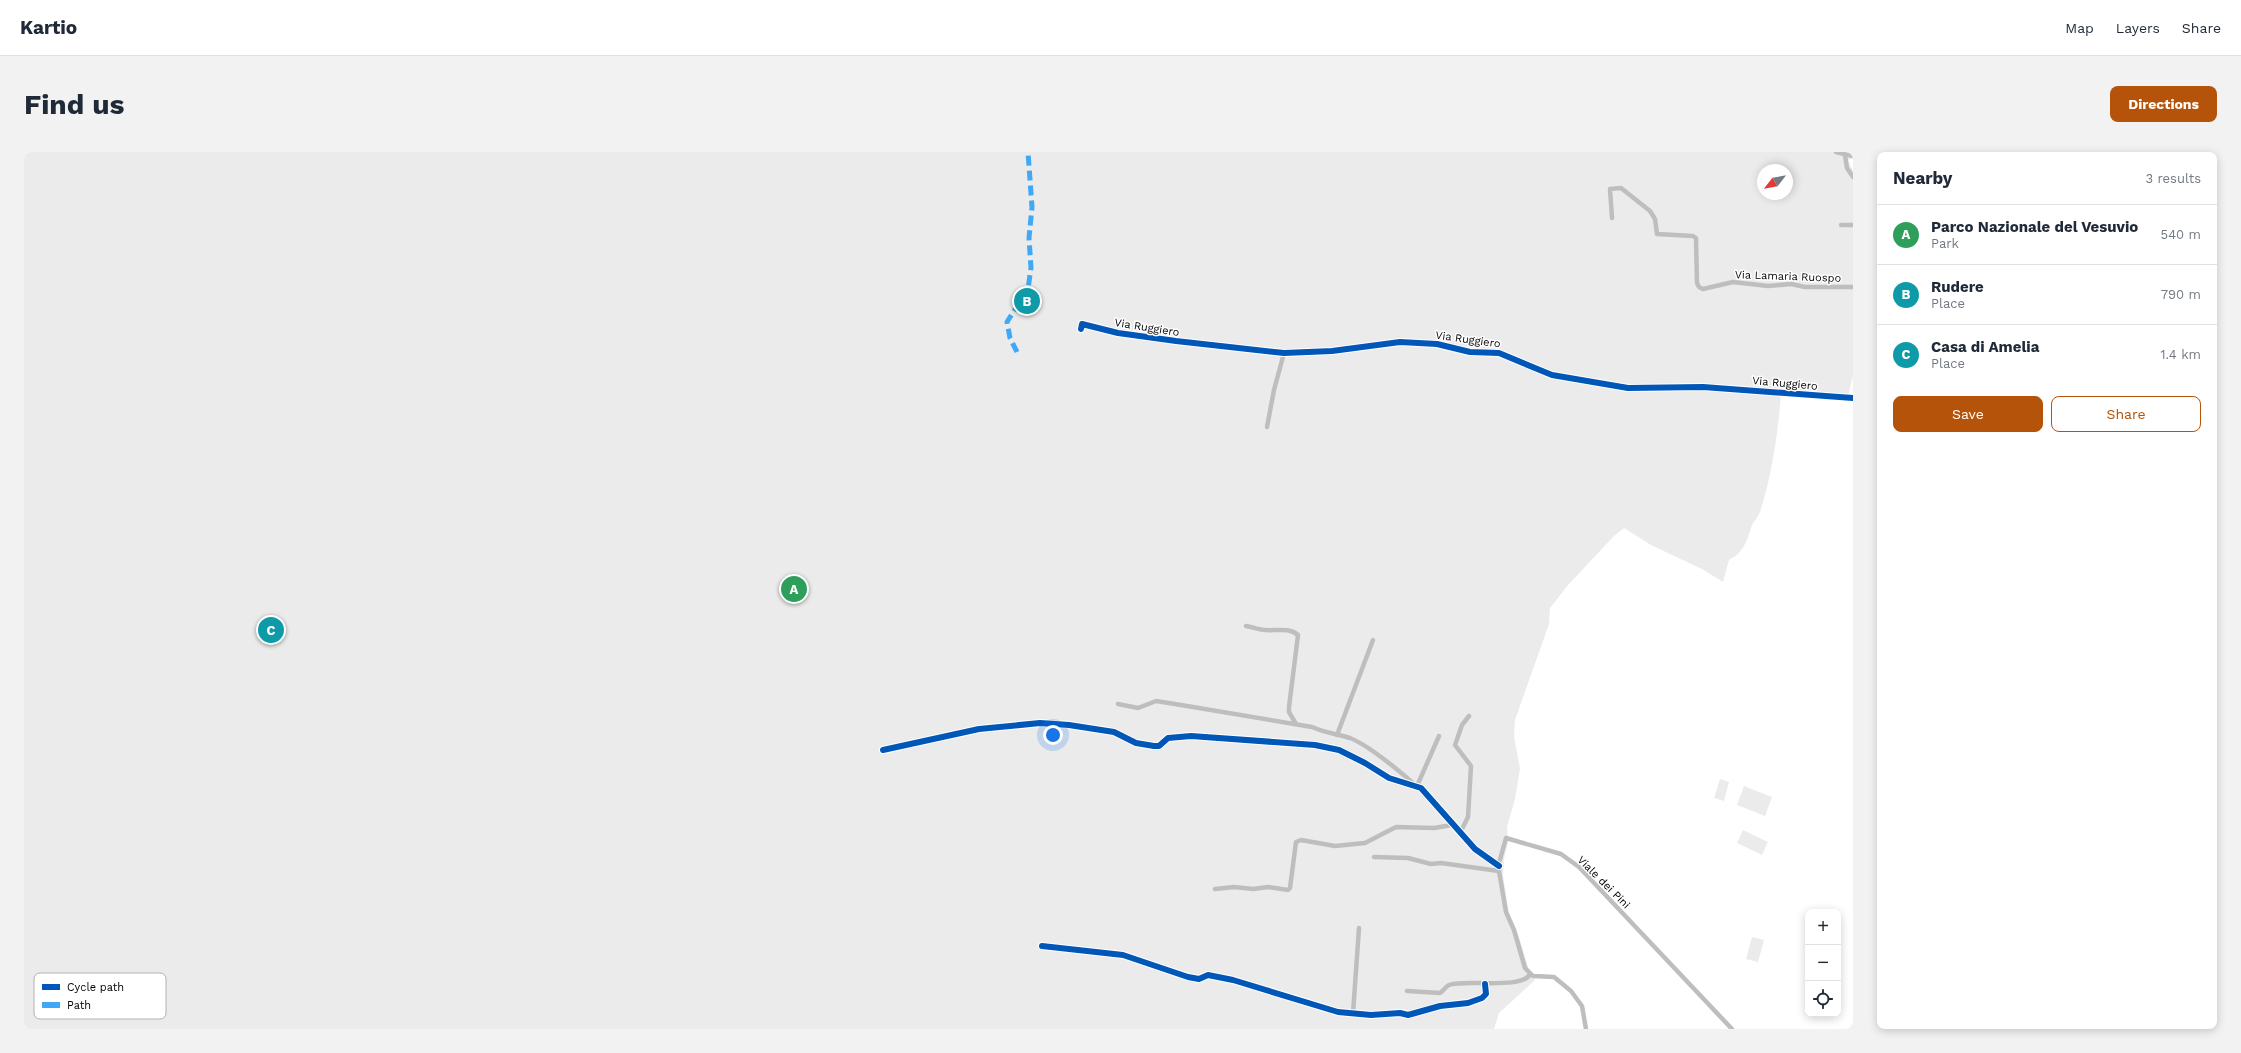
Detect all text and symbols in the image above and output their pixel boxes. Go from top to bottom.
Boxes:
text: Kartio [20,16,77,39]
text: Map [2065,20,2094,36]
text: Layers [2116,20,2160,36]
text: Share [2182,20,2221,36]
button: Directions [2110,86,2217,122]
text: Find us [24,88,124,121]
north arrow [1757,164,1793,200]
text: Nearby [1893,168,1952,188]
text: 3 results [2146,171,2201,186]
text: Parco Nazionale del Vesuvio [1931,218,2138,236]
text: A [1902,227,1910,242]
text: 540 m [2161,227,2201,242]
text: Park [1931,236,1959,251]
street label: Via Lamaria Ruospo [1735,268,1841,285]
text: Rudere [1931,278,1984,296]
pin: B [1014,286,1040,316]
text: B [1902,287,1910,302]
text: 790 m [2161,287,2201,302]
text: Place [1931,296,1965,311]
street label: Via Ruggiero [1113,316,1180,339]
street label: Via Ruggiero [1435,328,1501,351]
text: Casa di Amelia [1931,338,2039,356]
text: C [1902,347,1910,362]
text: 1.4 km [2160,347,2201,362]
text: Place [1931,356,1965,371]
street label: Via Ruggiero [1752,374,1818,393]
button: Save [1893,396,2043,432]
button: Share [2051,396,2201,432]
pin: A [781,574,807,604]
pin: C [258,615,284,645]
your location [1043,725,1063,745]
street label: Viale dei Pini [1575,853,1633,911]
map controls [1805,909,1841,1017]
button: + [1805,909,1841,945]
button: − [1805,945,1841,981]
legend [34,973,166,1019]
text: Cycle path [67,981,124,994]
button: locate [1805,981,1841,1017]
text: Path [67,999,91,1012]

